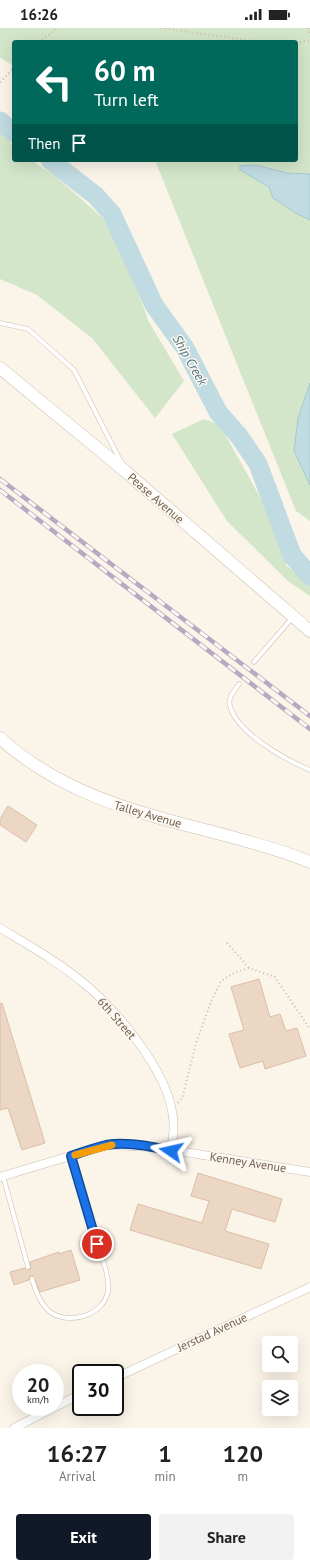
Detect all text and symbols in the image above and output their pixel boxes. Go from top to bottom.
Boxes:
text: 16:26 [20,5,58,24]
text: 60 m [94,52,155,89]
icon: left [28,56,80,108]
text: Turn left [94,88,159,111]
icon: arrive [68,132,90,154]
text: Then [28,134,60,153]
water label: Ship Creek [169,332,212,389]
street label: Pease Avenue [125,469,187,527]
street label: Talley Avenue [112,797,184,831]
street label: 6th Street [95,994,139,1042]
position arrow [150,1130,192,1172]
street label: Kenney Avenue [209,1149,287,1175]
pin [80,1227,114,1261]
icon: arrive [86,1233,108,1255]
street label: Jerstad Avenue [174,1309,249,1355]
map controls [262,1336,298,1416]
button: search [262,1336,298,1372]
speed limit sign: 30 [72,1364,124,1416]
text: 20 [27,1372,49,1398]
button: layers [262,1380,298,1416]
text: km/h [27,1393,49,1406]
text: 16:27 [47,1438,108,1469]
text: 1 [158,1438,172,1469]
text: 120 [222,1438,263,1469]
text: Arrival [59,1468,95,1485]
text: min [154,1468,176,1485]
text: m [238,1468,248,1485]
button: Exit [16,1514,151,1560]
button: Share [159,1514,294,1560]

